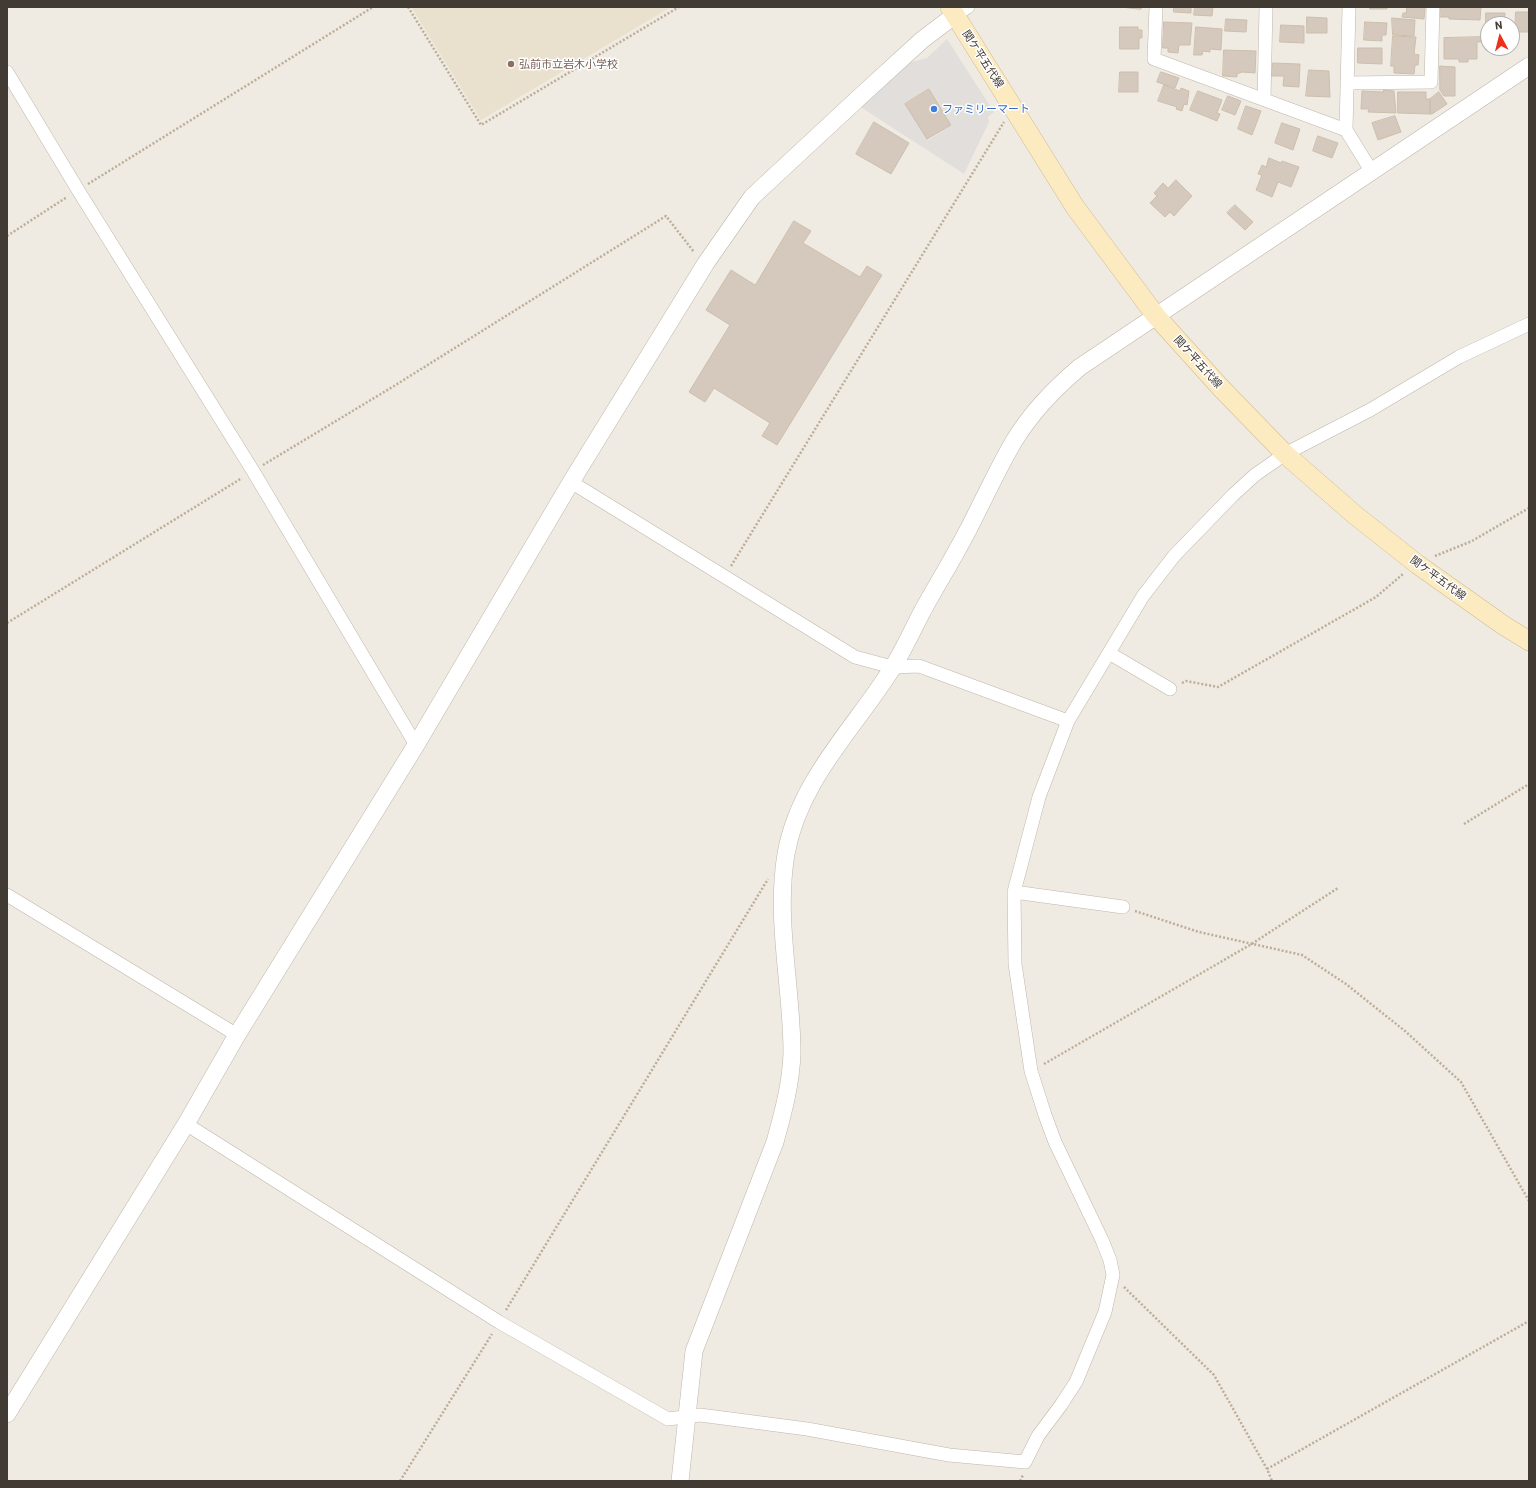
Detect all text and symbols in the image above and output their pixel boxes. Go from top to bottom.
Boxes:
north arrow [1480,16,1520,56]
text: N [1494,18,1503,31]
street label: 関ケ平五代線 [959,28,1007,90]
place label: 弘前市立岩木小学校 [519,57,618,71]
marker: 弘前市立岩木小学校 [506,59,516,69]
place label: ファミリーマート [942,102,1030,116]
marker: ファミリーマート [929,104,939,114]
street label: 関ケ平五代線 [1171,333,1225,391]
street label: 関ケ平五代線 [1407,553,1469,603]

